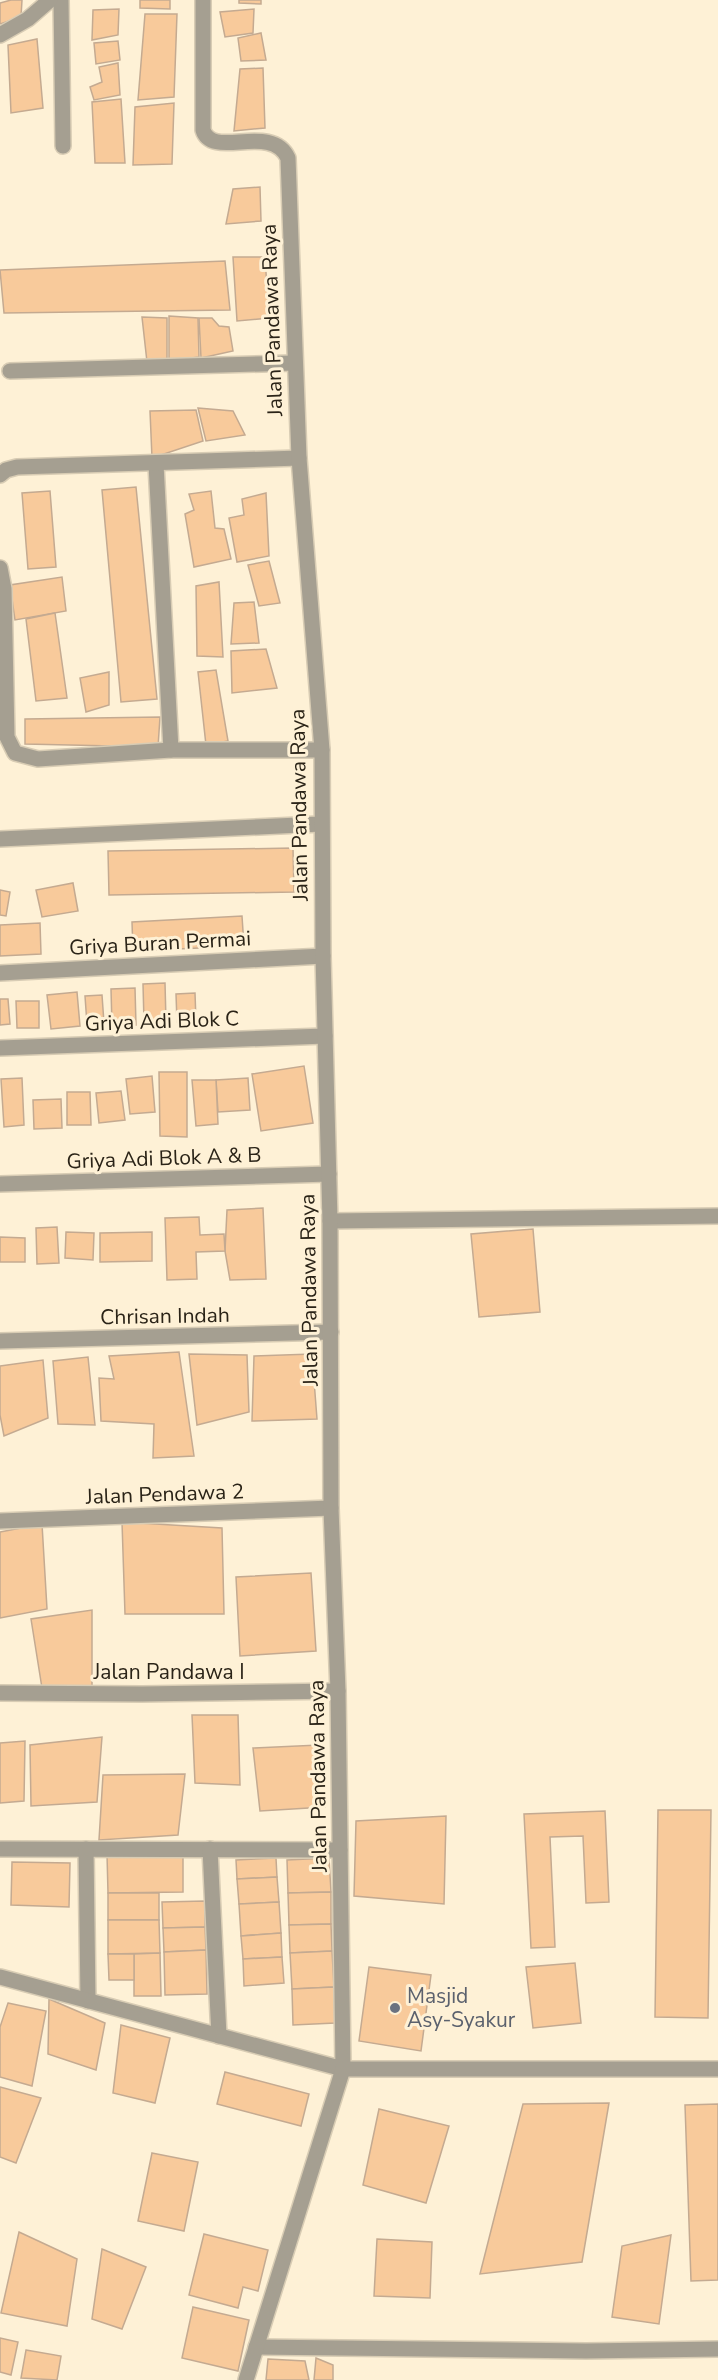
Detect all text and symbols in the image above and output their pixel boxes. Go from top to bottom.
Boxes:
street label: Jalan Pandawa Raya [255,223,289,418]
street label: Jalan Pandawa Raya [283,709,315,902]
street label: Griya Buran Permai [68,924,252,962]
street label: Griya Adi Blok C [84,1004,240,1038]
street label: Griya Adi Blok A & B [66,1141,262,1175]
street label: Jalan Pandawa Raya [293,1194,325,1387]
street label: Chrisan Indah [100,1301,230,1331]
street label: Jalan Pendawa 2 [84,1477,245,1511]
street label: Jalan Pandawa I [92,1658,245,1686]
street label: Jalan Pandawa Raya [302,1680,334,1873]
place label: Masjid Asy-Syakur [407,1982,516,2034]
marker: Masjid Asy-Syakur [388,2001,402,2015]

